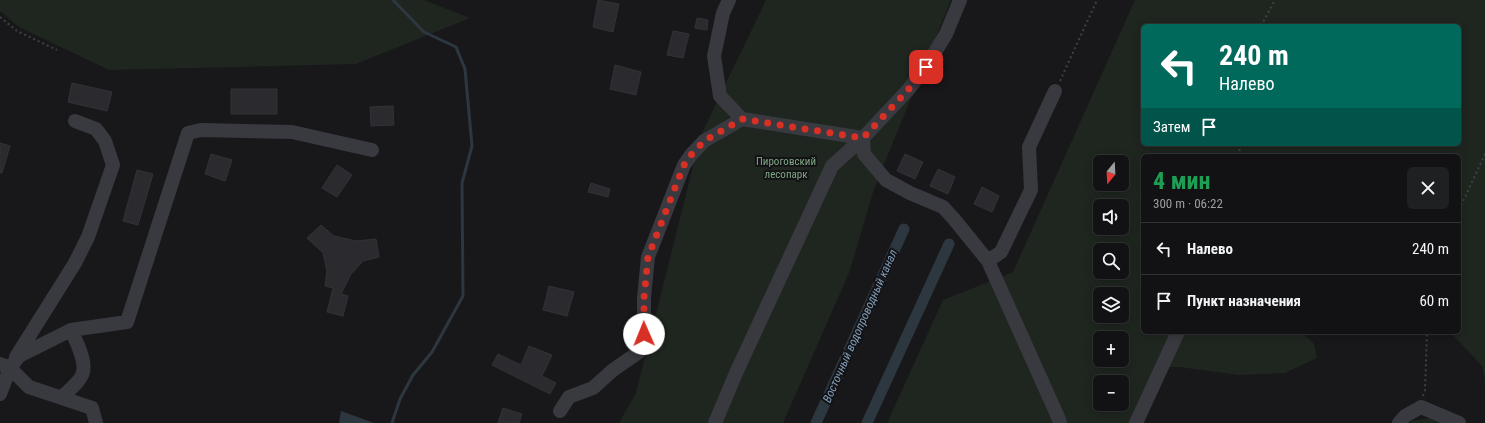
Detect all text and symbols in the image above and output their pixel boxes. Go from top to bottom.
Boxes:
text: 240 m [1219,39,1289,72]
icon: left [1153,40,1205,92]
pin [909,50,943,84]
icon: arrive [915,56,937,78]
text: Налево [1219,73,1275,94]
icon: arrive [1198,116,1220,138]
text: Затем [1153,118,1190,136]
park label: Пироговский лесопарк [756,155,816,181]
north arrow [1093,155,1129,191]
map controls [1093,155,1129,411]
text: 4 мин [1153,167,1211,195]
button: close [1407,167,1449,209]
text: 300 m · 06:22 [1153,196,1223,211]
button: sound [1093,199,1129,235]
icon: left [1153,238,1175,260]
text: Налево [1187,240,1233,258]
text: 240 m [1412,240,1449,258]
button: search [1093,243,1129,279]
water label: Восточный водопроводный канал [820,247,900,405]
button: layers [1093,287,1129,323]
icon: arrive [1153,290,1175,312]
text: Пункт назначения [1187,292,1301,310]
text: 60 m [1419,292,1449,310]
position arrow [623,313,665,355]
button: + [1093,331,1129,367]
button: − [1093,375,1129,411]

